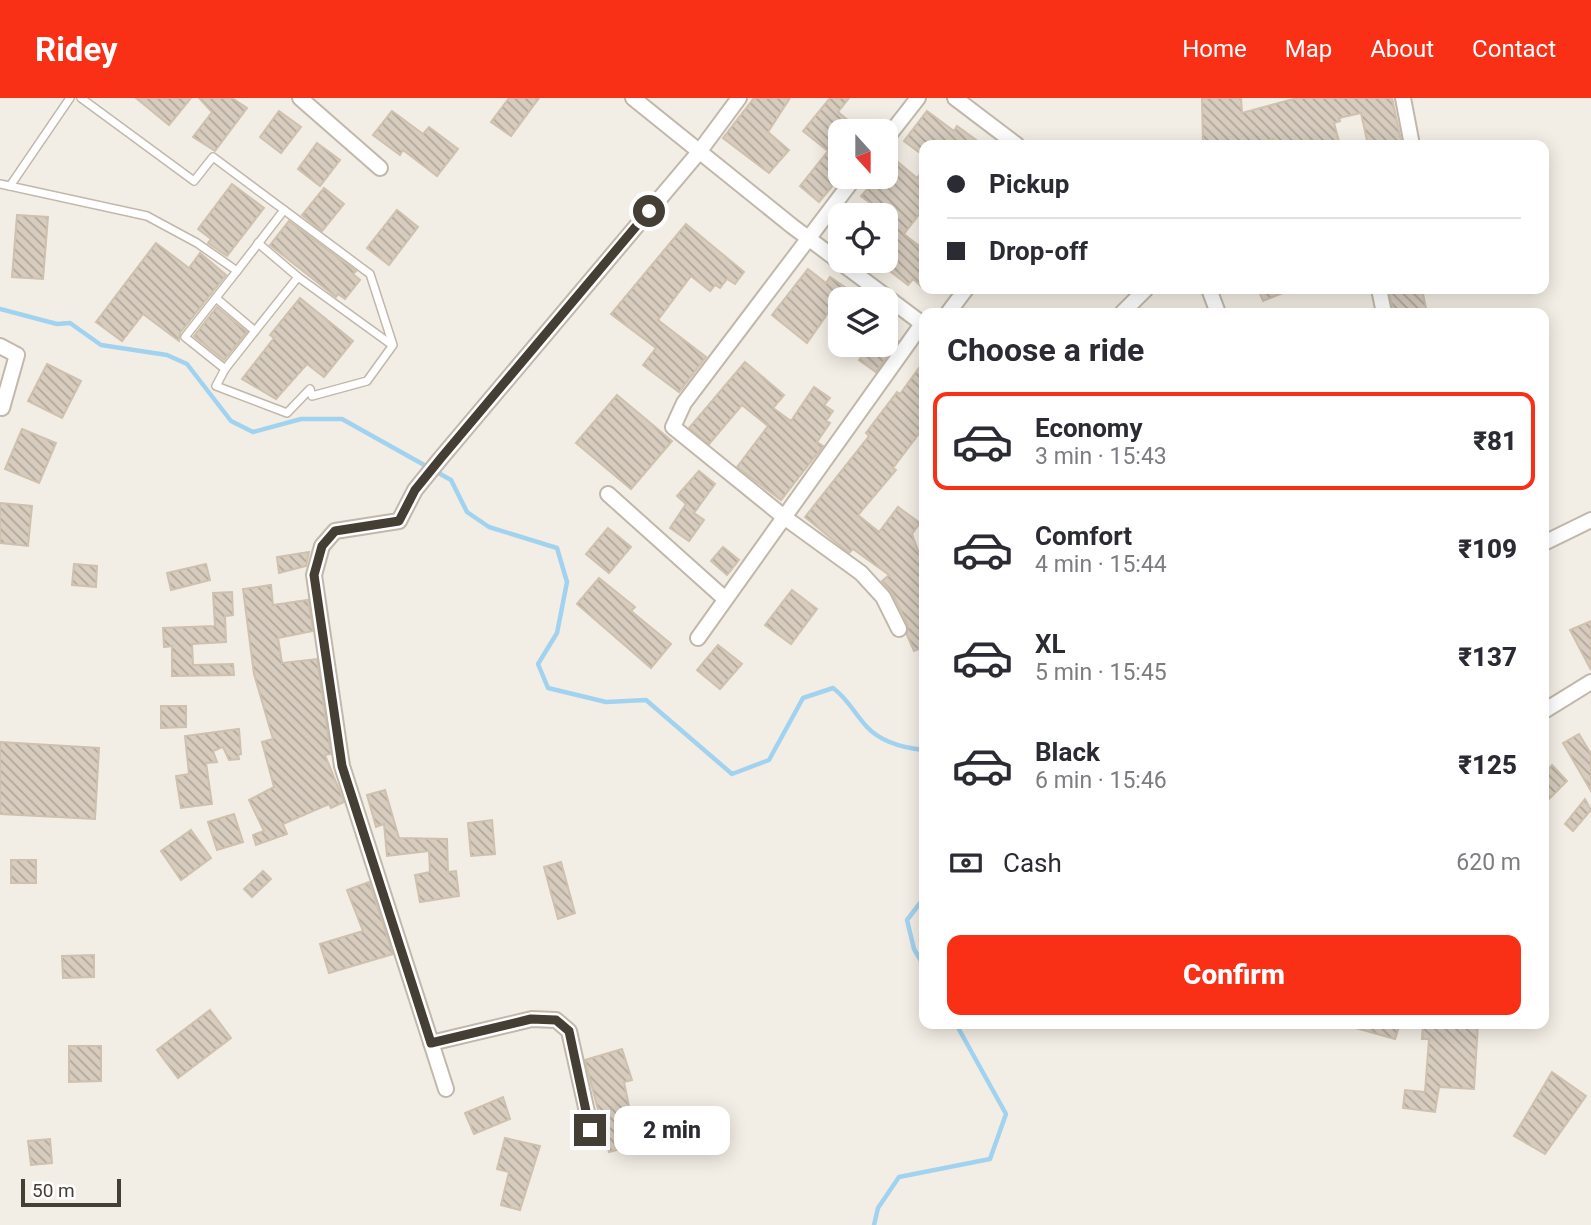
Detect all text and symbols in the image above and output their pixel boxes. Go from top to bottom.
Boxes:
text: Ridey [35,30,118,69]
text: Home [1182,35,1247,63]
text: Map [1285,35,1332,63]
text: About [1370,35,1434,63]
text: Contact [1472,35,1556,63]
north arrow [828,119,898,189]
map controls [828,119,898,357]
text: Pickup [989,169,1069,199]
route start [633,195,665,227]
button: locate [828,203,898,273]
text: Drop-off [989,236,1088,266]
button: layers [828,287,898,357]
text: Choose a ride [947,331,1144,369]
icon: car [951,410,1014,473]
text: Economy [1035,413,1142,443]
text: ₹81 [1473,426,1517,456]
text: 3 min · 15:43 [1035,443,1167,470]
icon: car [951,518,1014,581]
text: Comfort [1035,521,1132,551]
text: ₹109 [1458,534,1517,564]
text: 4 min · 15:44 [1035,551,1167,578]
icon: car [951,626,1014,689]
text: XL [1035,629,1066,659]
text: ₹137 [1458,642,1517,672]
text: 5 min · 15:45 [1035,659,1167,686]
icon: car [951,734,1014,797]
text: Black [1035,737,1100,767]
text: ₹125 [1458,750,1517,780]
text: 6 min · 15:46 [1035,767,1167,794]
icon: cash [947,844,985,882]
text: Cash [1003,848,1062,878]
text: 620 m [1456,849,1521,876]
button: Confirm [947,935,1521,1015]
callout: 2 min [614,1105,730,1154]
route end [574,1114,606,1146]
text: 2 min [643,1117,701,1144]
scale bar [21,1176,121,1208]
text: 50 m [32,1179,75,1202]

